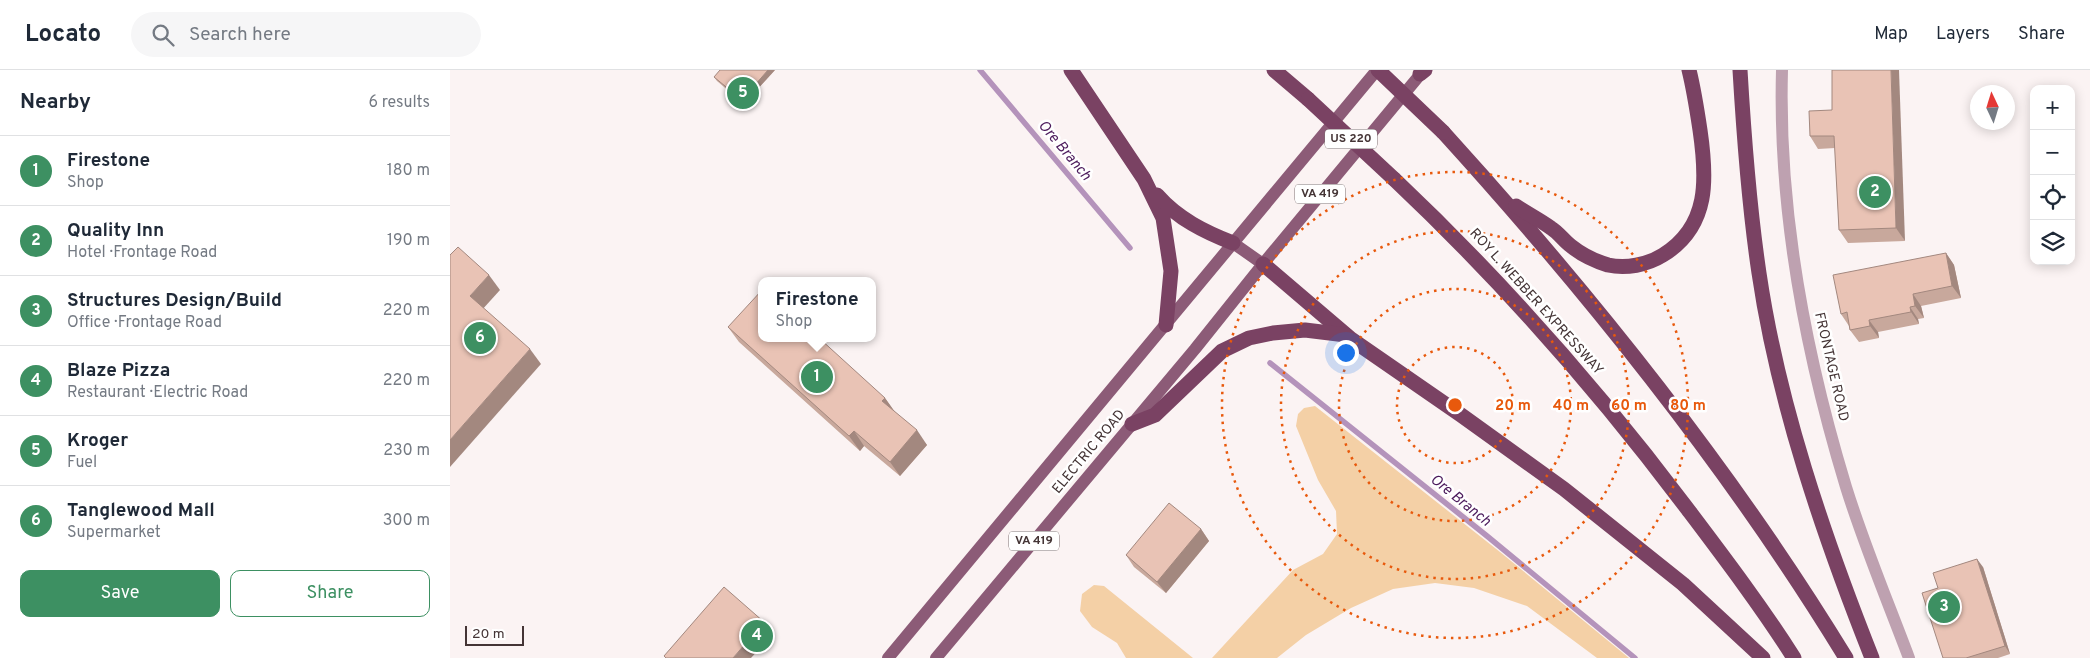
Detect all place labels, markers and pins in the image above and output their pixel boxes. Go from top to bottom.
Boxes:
pin: 5 [727,74,759,112]
pin: 2 [1859,173,1891,211]
pin: 6 [464,319,496,357]
pin: 1 [801,358,833,396]
centre of rings [1446,396,1464,414]
pin: 3 [1928,588,1960,626]
pin: 4 [741,617,773,655]

